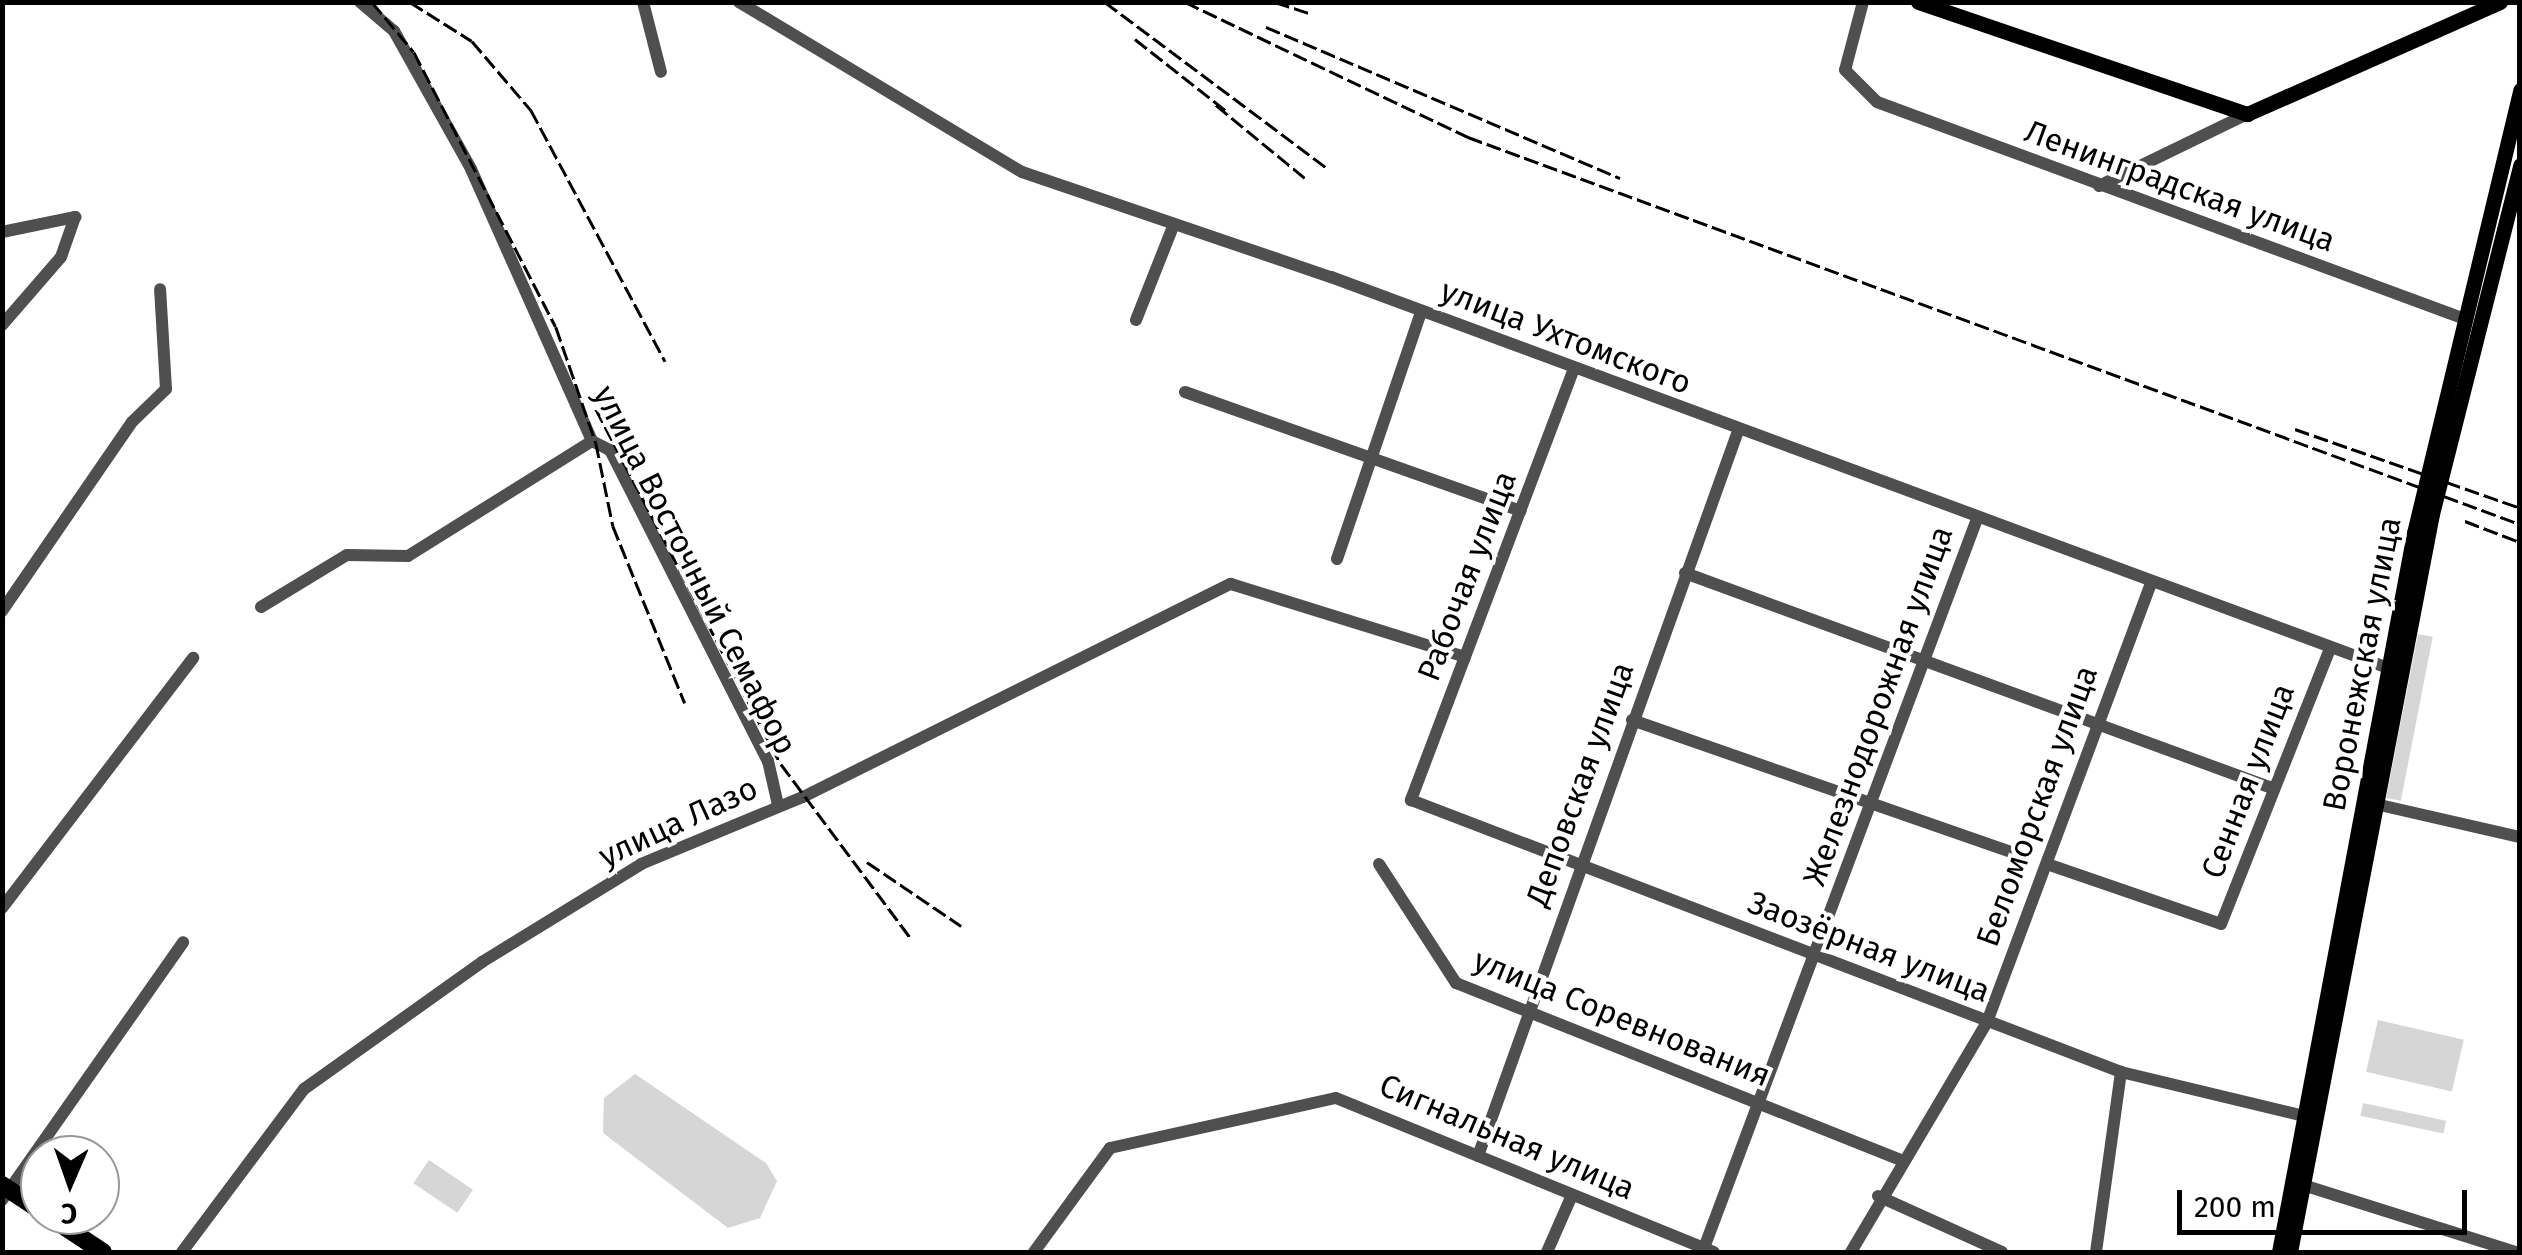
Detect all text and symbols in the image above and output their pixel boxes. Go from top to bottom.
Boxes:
street label: Ленинградская улица [2020,112,2340,260]
street label: улица Ухтомского [1435,272,1697,402]
street label: улица Восточный Семафор [585,379,805,761]
street label: Рабочая улица [1409,466,1525,686]
street label: Воронежская улица [2315,514,2409,814]
street label: Железнодорожная улица [1795,521,1961,891]
street label: Деповская улица [1518,657,1642,911]
street label: Беломорская улица [1968,660,2106,952]
street label: Сенная улица [2193,678,2303,884]
street label: улица Лазо [593,769,763,875]
street label: Заозёрная улица [1743,883,1995,1011]
street label: улица Соревнования [1468,941,1776,1095]
street label: Сигнальная улица [1374,1066,1640,1208]
north arrow [20,1135,120,1235]
scale bar [2182,1170,2472,1232]
text: 200 m [2194,1189,2276,1225]
text: С [60,1197,78,1230]

